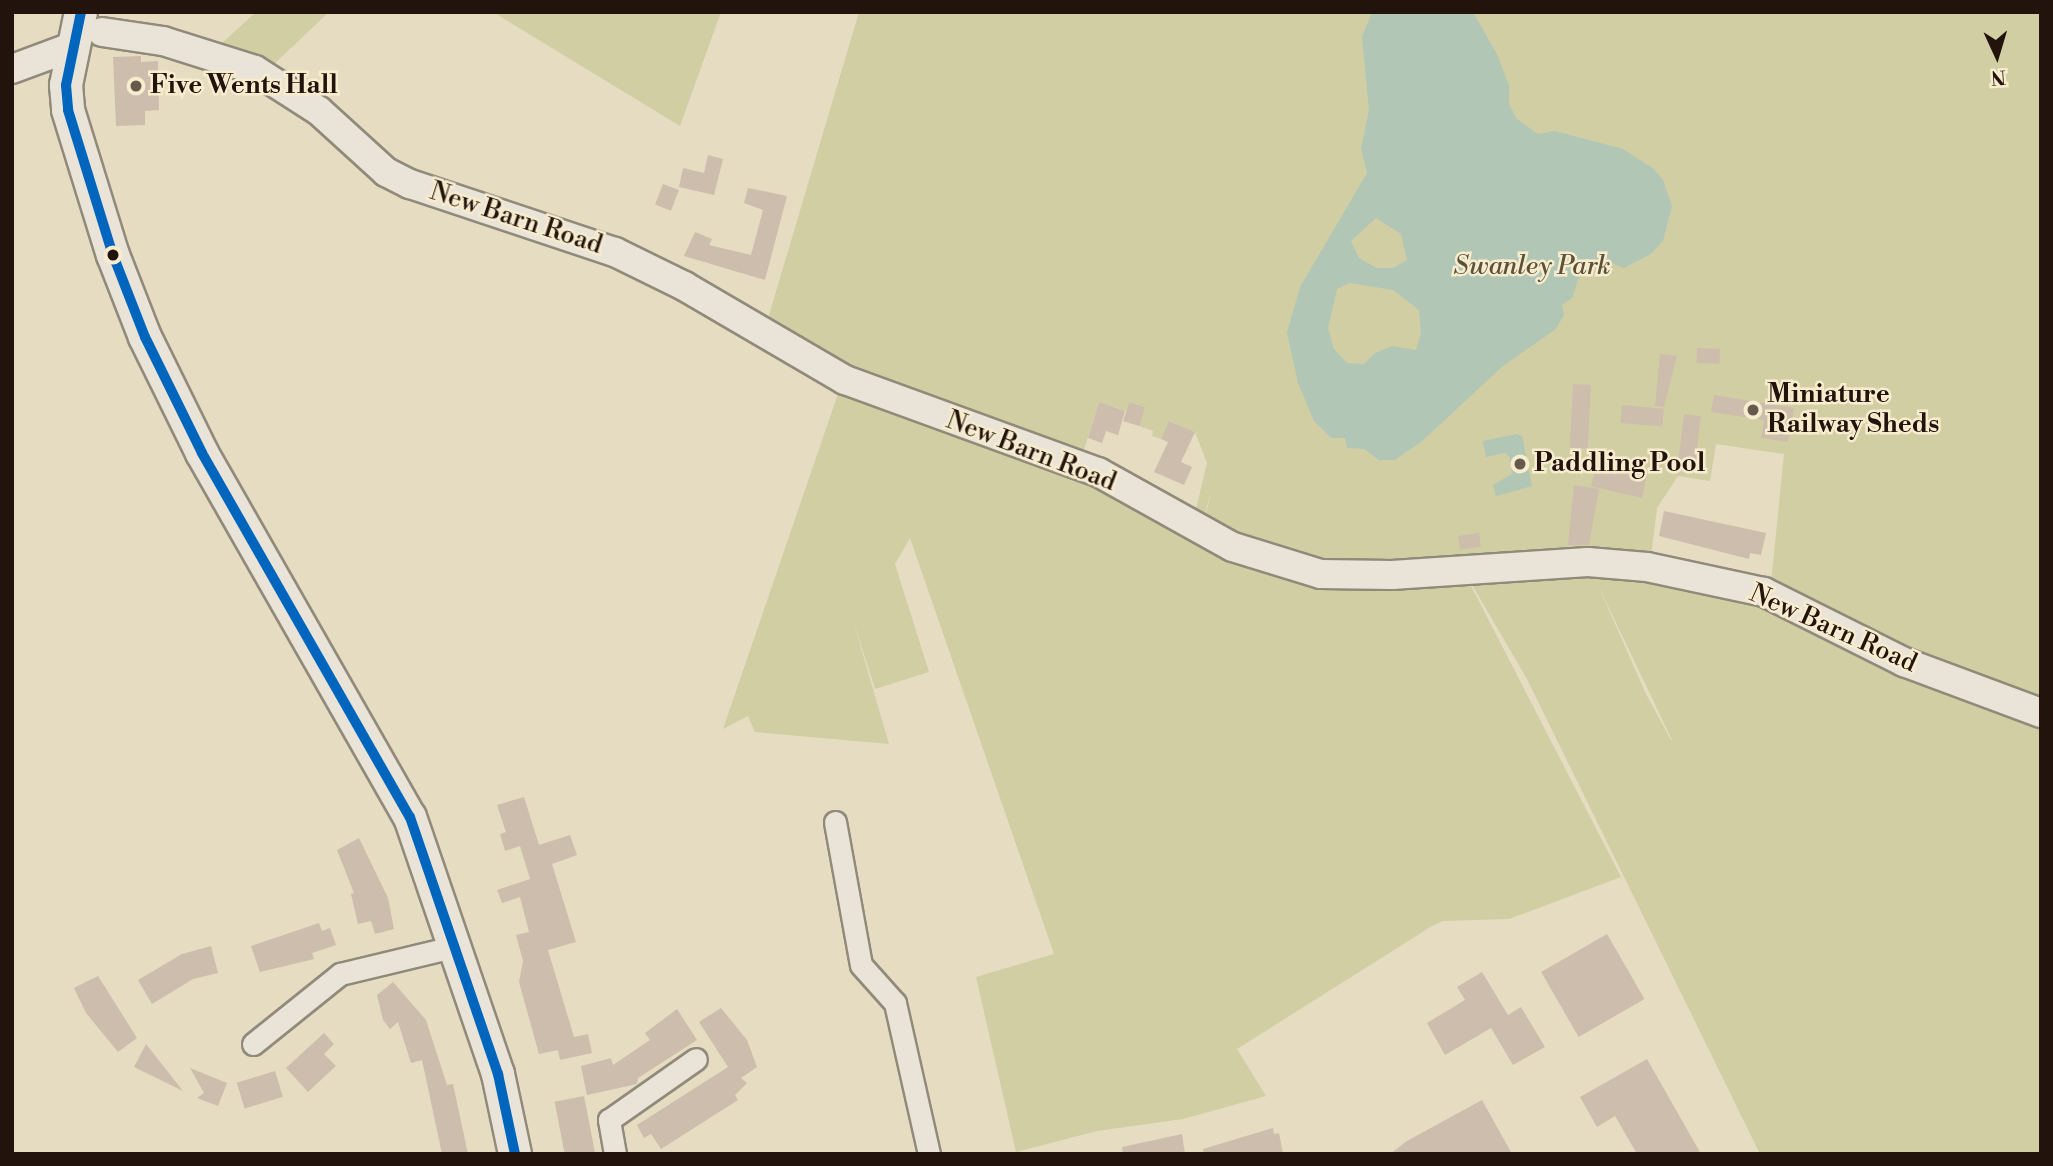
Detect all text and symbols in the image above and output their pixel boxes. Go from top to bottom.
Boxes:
north arrow [1962,21,2032,91]
text: N [1990,64,2007,89]
place label: Five Wents Hall [150,70,338,102]
marker: Five Wents Hall [128,78,144,94]
street label: New Barn Road [426,176,606,262]
unlabelled marker [106,248,120,262]
park label: Swanley Park [1453,251,1611,283]
place label: Miniature Railway Sheds [1767,379,1939,440]
marker: Miniature Railway Sheds [1745,402,1761,418]
street label: New Barn Road [942,405,1120,499]
place label: Paddling Pool [1534,448,1705,480]
marker: Paddling Pool [1512,456,1528,472]
street label: New Barn Road [1745,578,1921,680]

